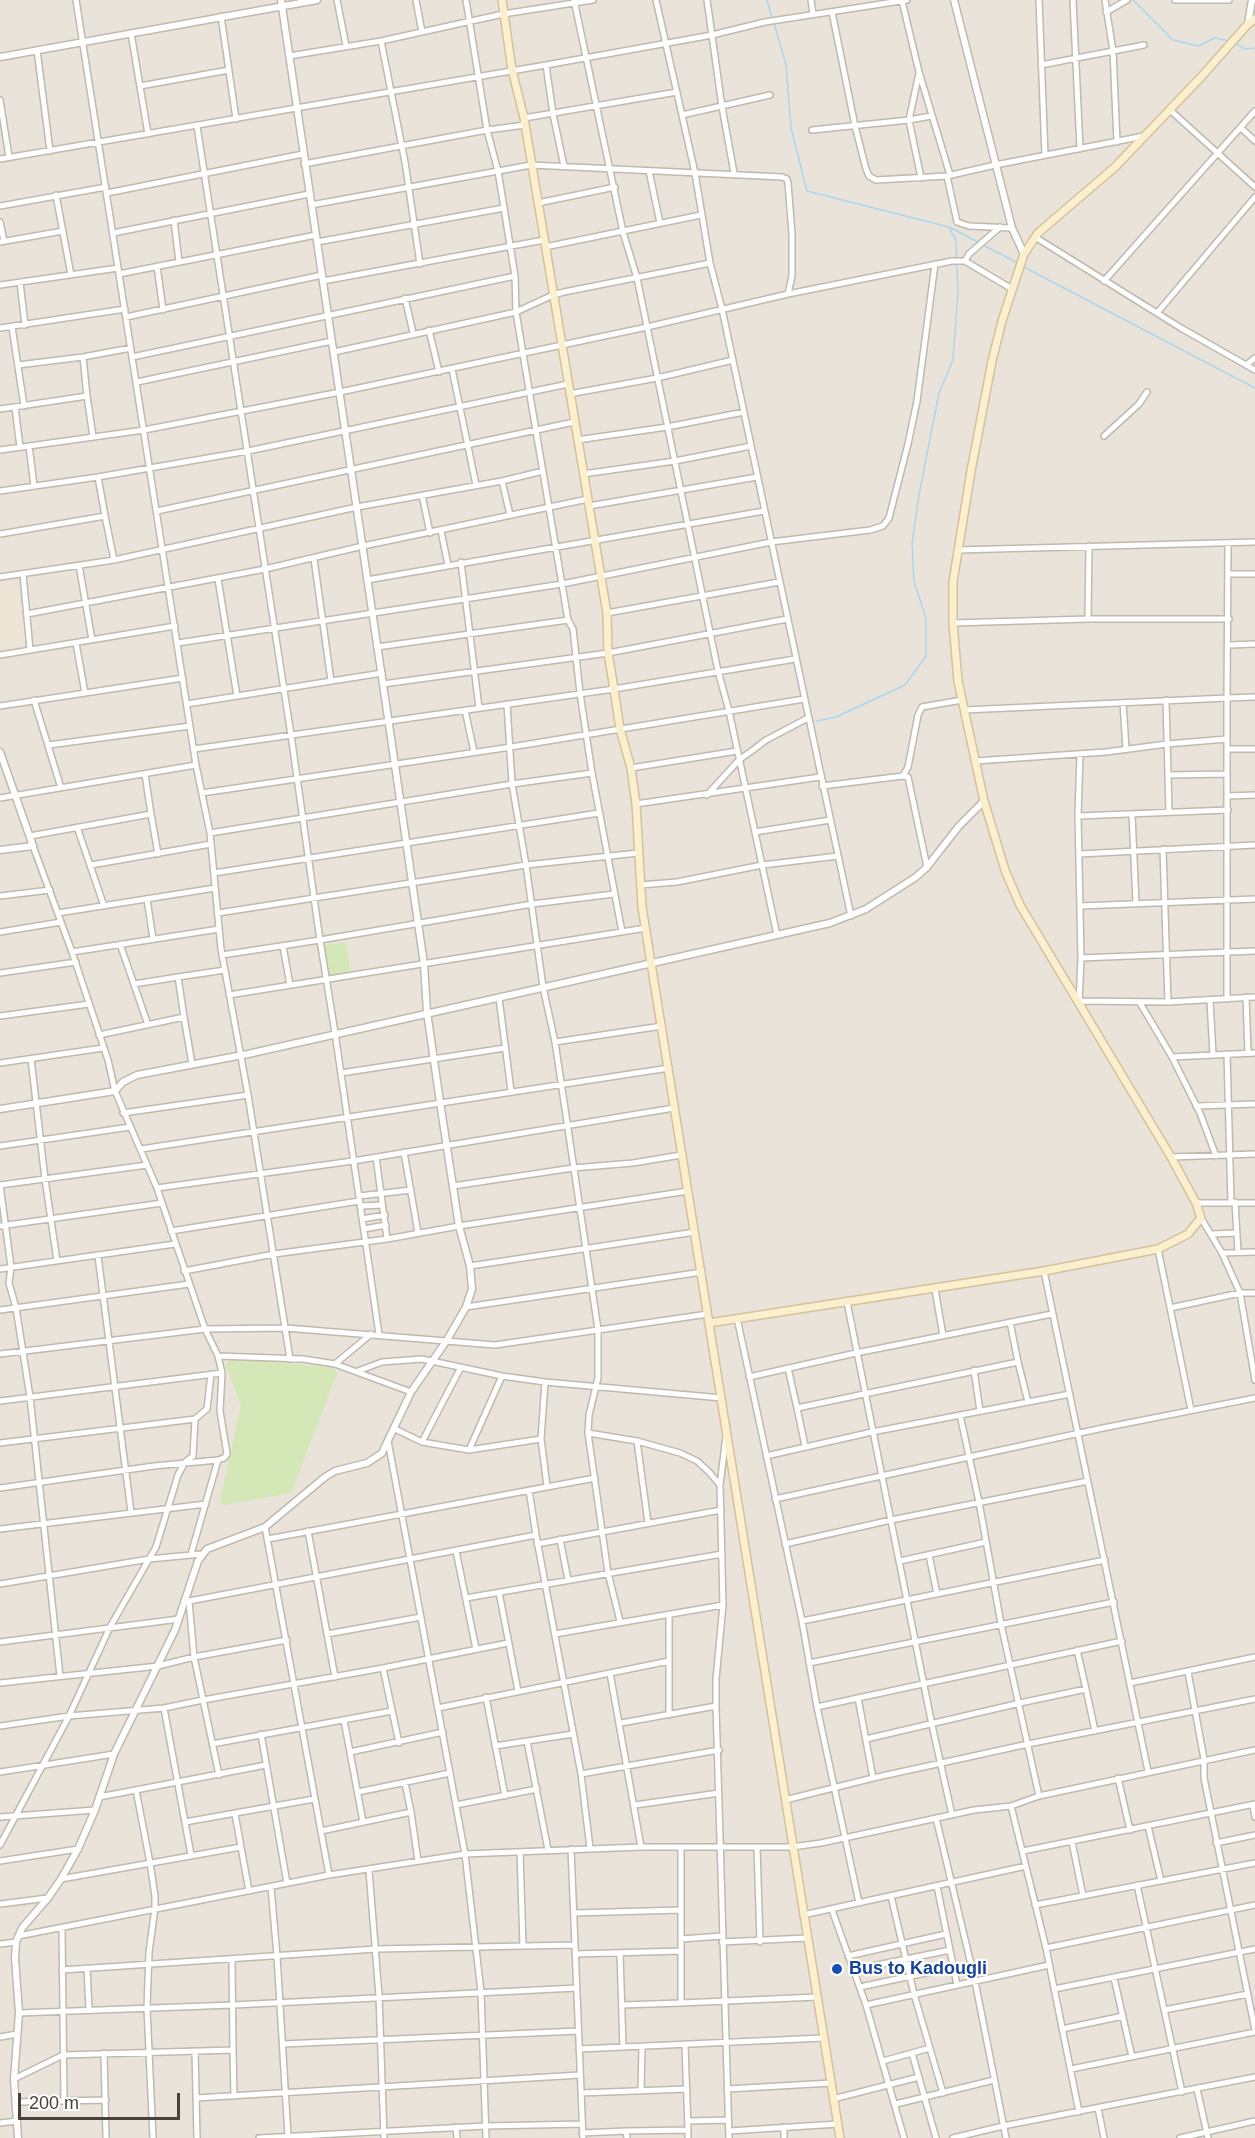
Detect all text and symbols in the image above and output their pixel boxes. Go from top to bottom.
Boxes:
place label: Bus to Kadougli [849,1958,987,1980]
marker: Bus to Kadougli [830,1962,844,1976]
scale bar [21,2081,183,2119]
text: 200 m [29,2093,79,2113]

